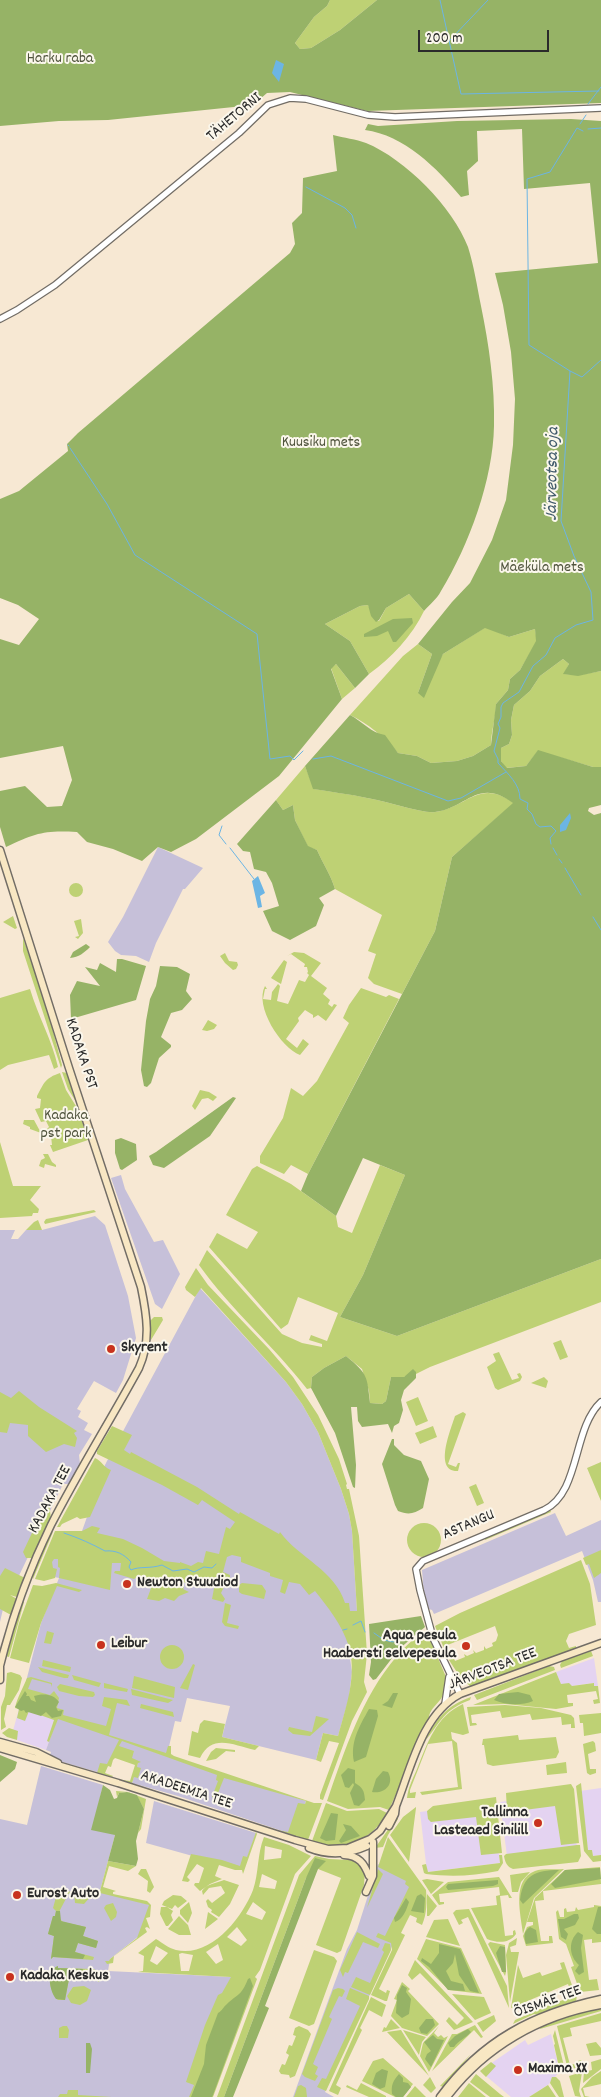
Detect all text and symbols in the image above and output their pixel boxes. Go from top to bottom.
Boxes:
scale bar [421,20,552,52]
text: 200 m [426,28,463,50]
park label: Harku raba [27,50,93,70]
street label: TÄHETORNI [203,89,267,147]
water label: Järveotsa oja [542,427,566,521]
park label: Kuusiku mets [282,434,360,454]
park label: Mäeküla mets [500,559,584,579]
street label: KADAKA PST [59,1016,101,1092]
park label: Kadaka pst park [40,1107,92,1145]
place label: Skyrent [121,1339,167,1359]
marker: Skyrent [105,1343,117,1355]
street label: KADAKA TEE [25,1463,77,1537]
street label: ASTANGU [440,1506,498,1546]
place label: Newton Stuudiod [137,1574,238,1594]
marker: Newton Stuudiod [121,1578,133,1590]
place label: Aqua pesula Haabersti selvepesula [323,1627,456,1665]
place label: Leibur [111,1635,147,1655]
marker: Leibur [95,1639,107,1651]
marker: Aqua pesula Haabersti selvepesula [460,1640,472,1652]
street label: JÄRVEOTSA TEE [446,1644,540,1696]
street label: AKADEEMIA TEE [138,1767,234,1815]
place label: Tallinna Lasteaed Sinilill [434,1804,528,1842]
marker: Tallinna Lasteaed Sinilill [532,1817,544,1829]
place label: Eurost Auto [27,1885,99,1905]
marker: Eurost Auto [11,1889,23,1901]
place label: Kadaka Keskus [20,1967,109,1987]
marker: Kadaka Keskus [4,1971,16,1983]
street label: ÕISMÄE TEE [512,1982,584,2024]
place label: Maxima XX [528,2060,587,2080]
marker: Maxima XX [512,2064,524,2076]

